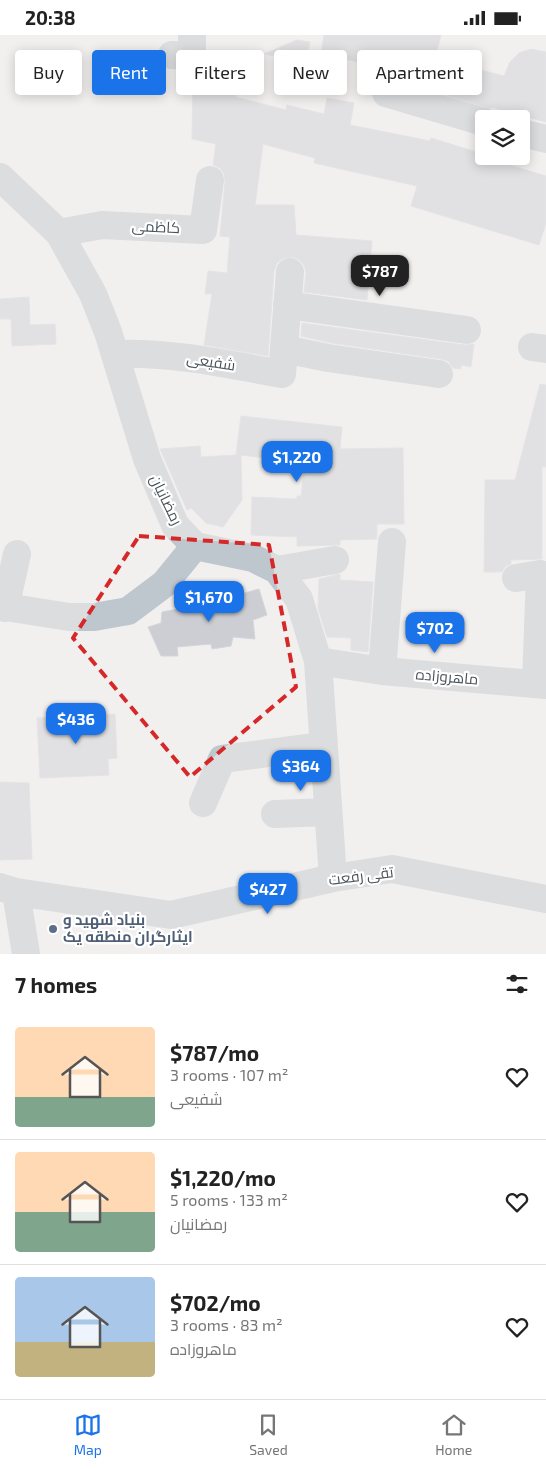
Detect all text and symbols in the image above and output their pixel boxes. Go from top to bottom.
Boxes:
text: 20:38 [25,6,76,29]
chip: Buy [15,50,82,95]
chip: Rent [92,50,166,95]
chip: Filters [176,50,264,95]
chip: New [274,50,347,95]
chip: Apartment [357,50,482,95]
map controls [475,110,530,165]
button: layers [475,110,530,165]
street label: کاظمی [131,216,181,238]
pin: $787 [350,255,410,297]
text: $787 [362,261,398,280]
street label: شفیعی [185,348,237,376]
pin: $1,220 [256,441,338,483]
text: $1,220 [273,447,321,466]
street label: رمضانیان [145,472,187,528]
pin: $1,670 [168,581,250,623]
text: $1,670 [185,587,233,606]
pin: $702 [405,611,465,654]
text: $702 [416,618,454,637]
street label: ماهروزاده [415,664,479,689]
pin: $436 [46,703,106,745]
text: $436 [57,709,95,728]
pin: $364 [271,749,331,792]
text: $364 [282,756,320,775]
street label: تقی رفعت [328,862,394,890]
pin: $427 [238,873,298,915]
text: $427 [249,879,287,898]
place label: بنیاد شهید و ایثارگران منطقه یک [63,910,193,946]
marker: بنیاد شهید و ایثارگران منطقه یک [47,923,59,935]
icon: filters [503,970,531,998]
text: 7 homes [15,972,97,997]
text: $787/mo [170,1040,259,1065]
icon: home [55,1047,115,1107]
icon: heart [503,1063,531,1091]
text: 3 rooms · 107 m² [170,1065,288,1084]
text: شفیعی [170,1089,222,1108]
text: $1,220/mo [170,1165,276,1190]
icon: home [55,1172,115,1232]
icon: heart [503,1188,531,1216]
text: 5 rooms · 133 m² [170,1190,288,1209]
text: رمضانیان [170,1214,227,1233]
text: $702/mo [170,1290,261,1315]
icon: home [55,1297,115,1357]
icon: heart [503,1313,531,1341]
text: 3 rooms · 83 m² [170,1315,283,1334]
text: ماهروزاده [170,1339,237,1358]
tab: Map [74,1411,102,1458]
tab: Saved [249,1411,288,1458]
tab: Home [435,1411,472,1458]

